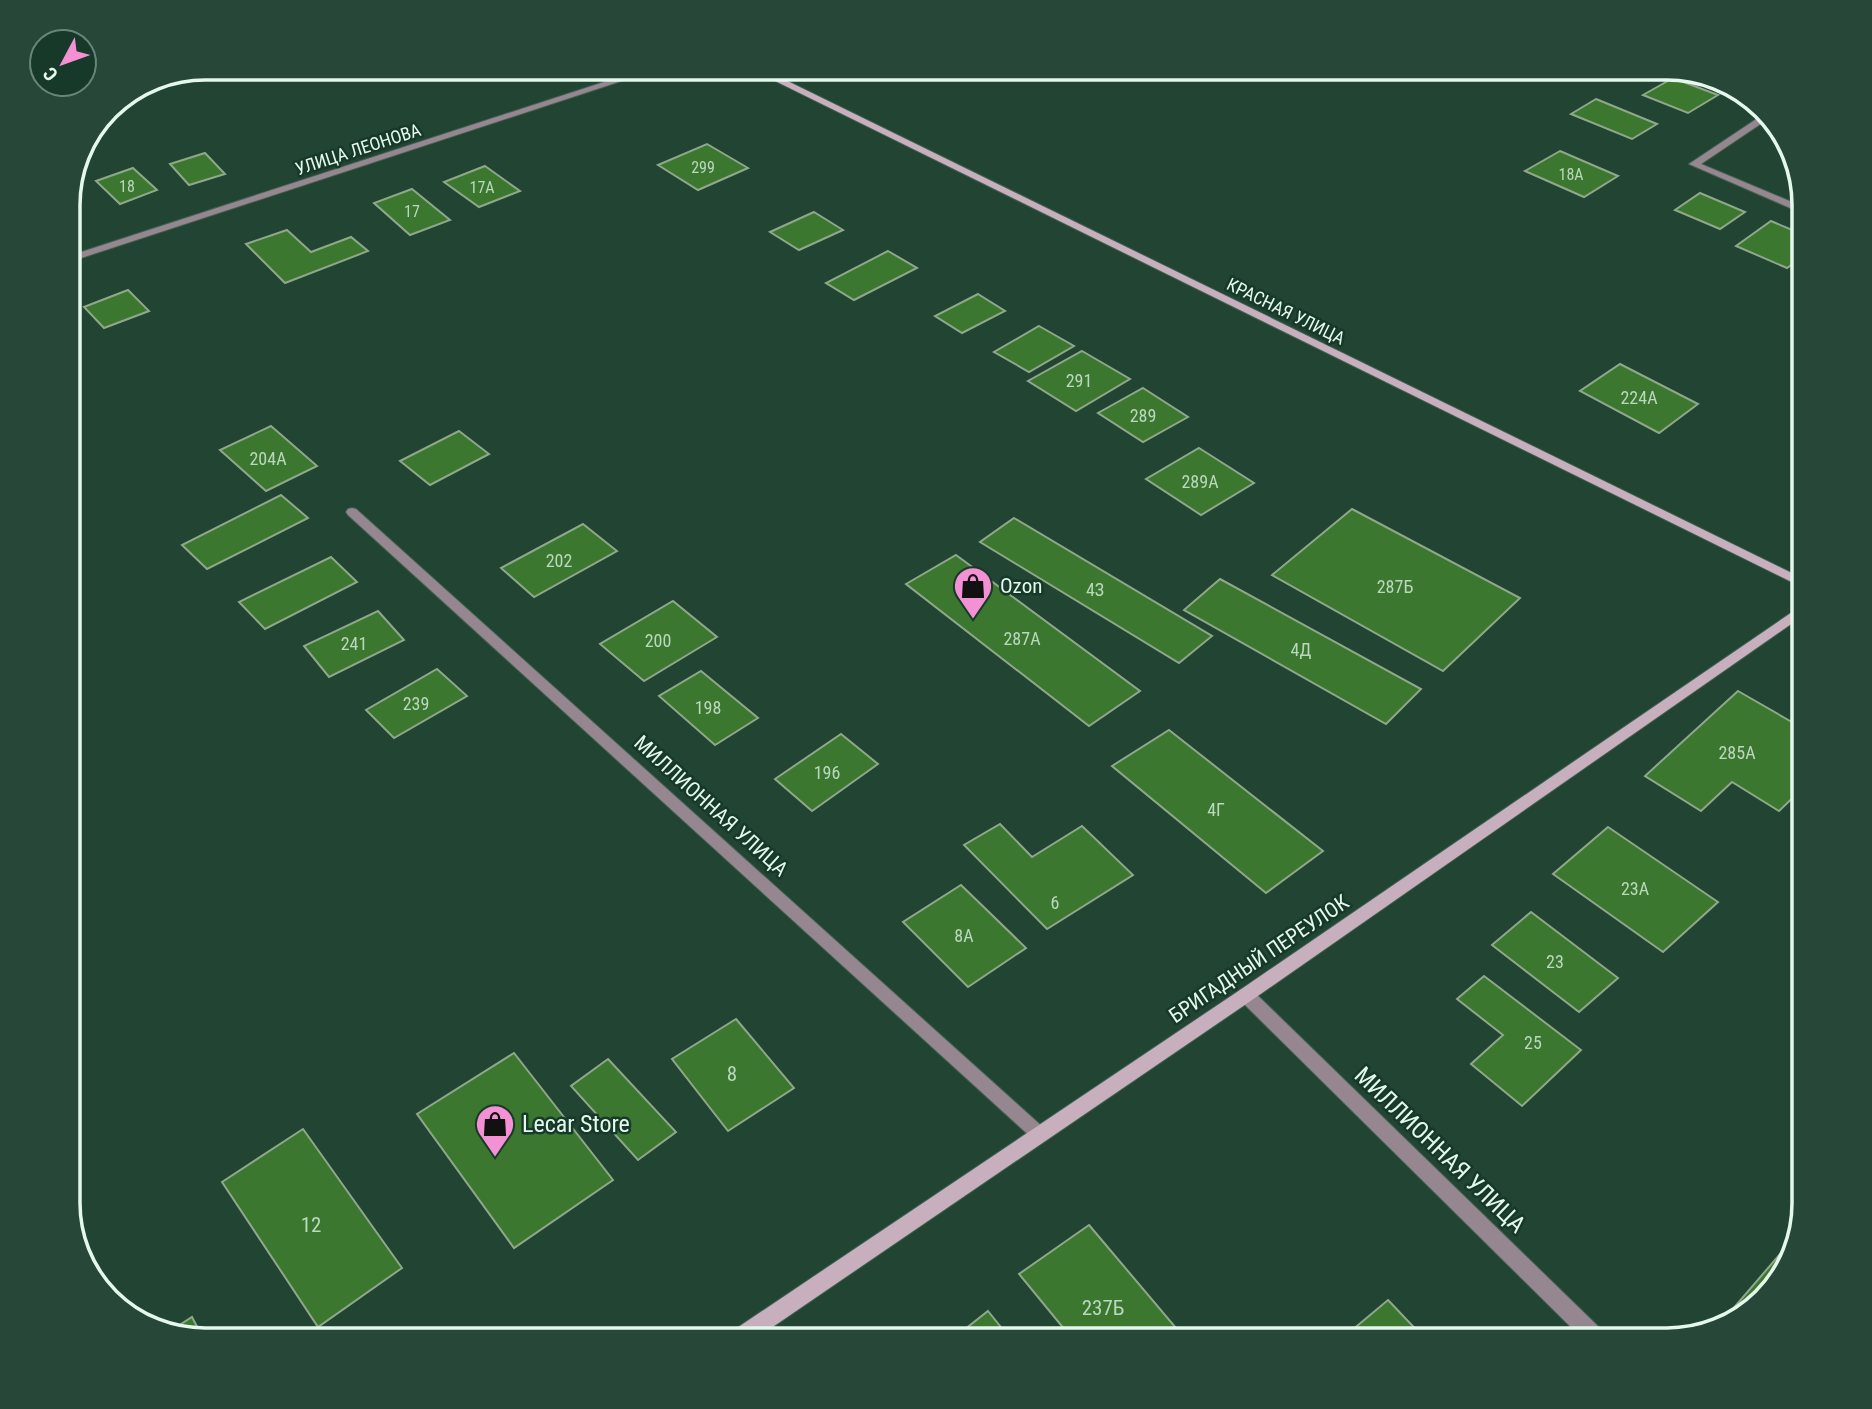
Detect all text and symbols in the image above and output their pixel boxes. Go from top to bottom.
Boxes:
north arrow [28,28,98,98]
text: С [38,62,63,85]
street label: УЛИЦА ЛЕОНОВА [293,119,424,179]
house number: 299 [691,158,715,177]
house number: 18А [1558,165,1584,184]
house number: 18 [119,177,135,196]
house number: 17А [469,178,495,197]
house number: 17 [404,202,420,221]
street label: КРАСНАЯ УЛИЦА [1223,273,1349,349]
house number: 291 [1066,370,1092,391]
house number: 224А [1620,387,1658,408]
house number: 289 [1130,405,1156,426]
house number: 204А [249,448,287,469]
house number: 289А [1181,471,1219,492]
house number: 202 [546,550,572,571]
shop icon: Ozon [952,565,994,620]
place label: Ozon [1000,574,1042,598]
house number: 287Б [1377,576,1413,597]
house number: 4З [1086,579,1104,600]
house number: 287А [1003,628,1041,649]
house number: 200 [645,630,671,651]
house number: 241 [341,633,367,654]
house number: 4Д [1291,639,1311,660]
house number: 239 [403,693,429,714]
house number: 198 [695,697,721,718]
street label: МИЛЛИОННАЯ УЛИЦА [629,731,793,881]
house number: 285А [1718,742,1756,763]
house number: 196 [814,762,840,783]
house number: 4Г [1207,799,1225,820]
house number: 23А [1621,878,1650,899]
street label: БРИГАДНЫЙ ПЕРЕУЛОК [1165,890,1353,1028]
house number: 6 [1051,892,1059,913]
house number: 8А [954,925,974,946]
house number: 23 [1546,951,1564,972]
house number: 25 [1524,1032,1542,1053]
street label: МИЛЛИОННАЯ УЛИЦА [1349,1061,1531,1239]
house number: 8 [727,1062,737,1086]
shop icon: Lecar Store [474,1103,516,1158]
place label: Lecar Store [522,1110,630,1138]
house number: 12 [301,1213,321,1237]
house number: 237Б [1082,1296,1124,1320]

